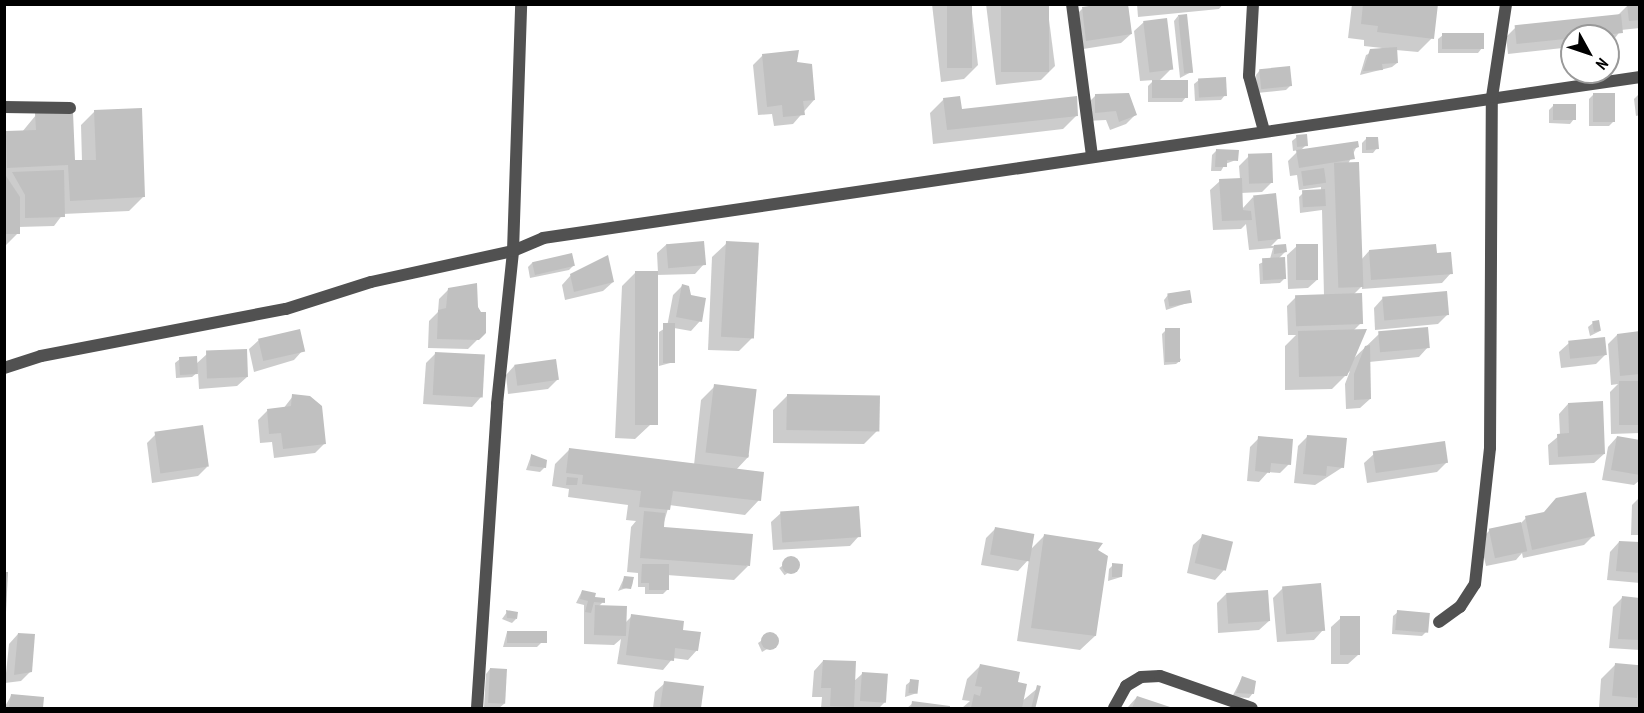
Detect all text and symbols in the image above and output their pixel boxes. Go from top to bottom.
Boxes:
north arrow [1560,24,1620,84]
text: N [1592,55,1613,74]

